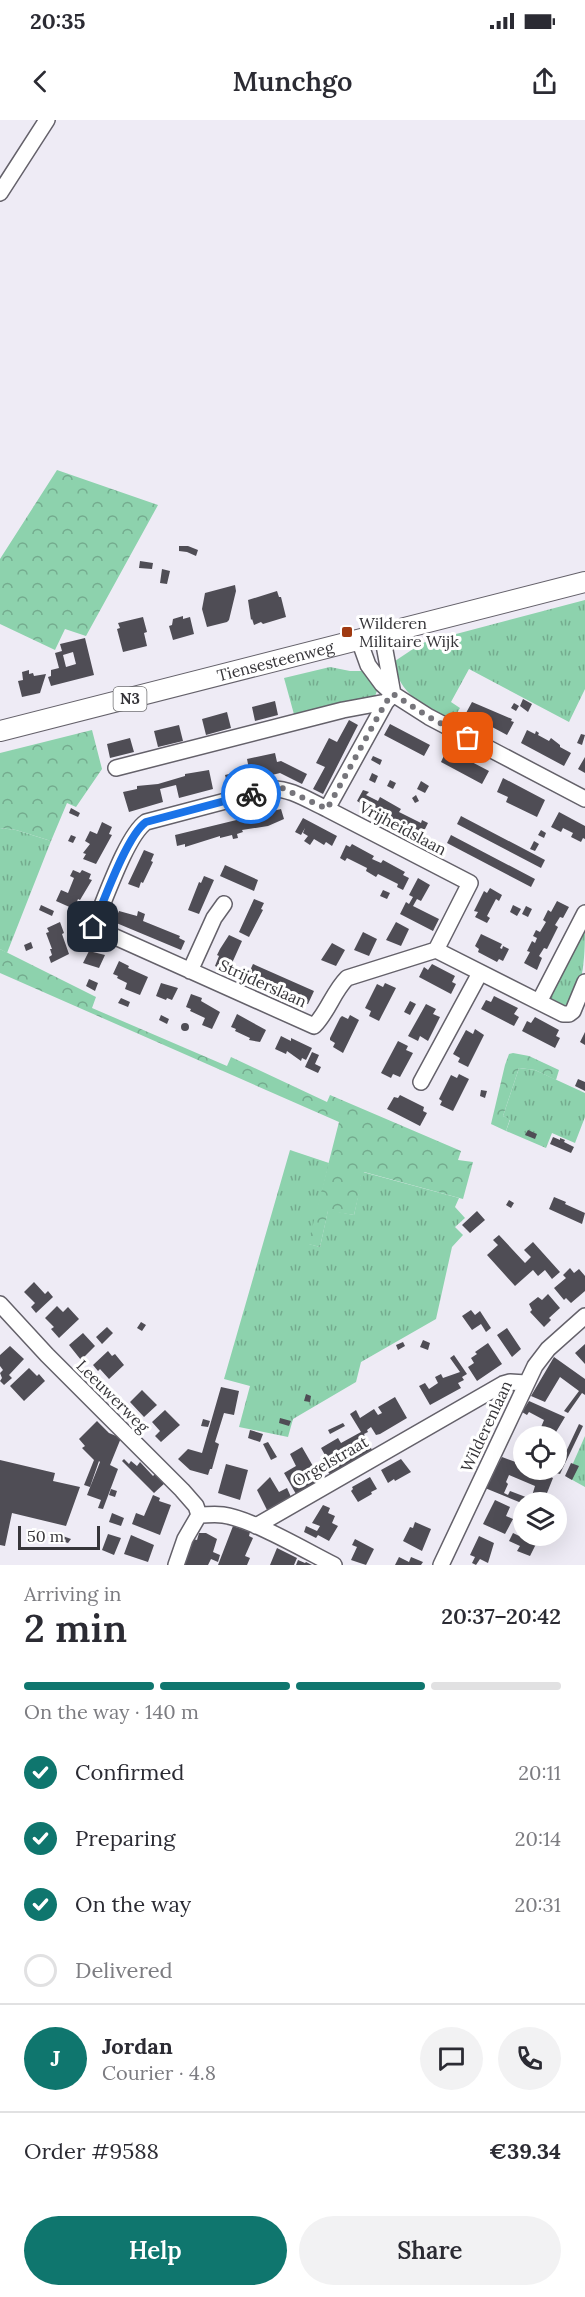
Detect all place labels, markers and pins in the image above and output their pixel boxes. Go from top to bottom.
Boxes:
place label: Wilderen Militaire Wijk [359,613,459,651]
marker: Wilderen Militaire Wijk [340,625,354,639]
pin [442,712,493,763]
pin [67,901,118,952]

